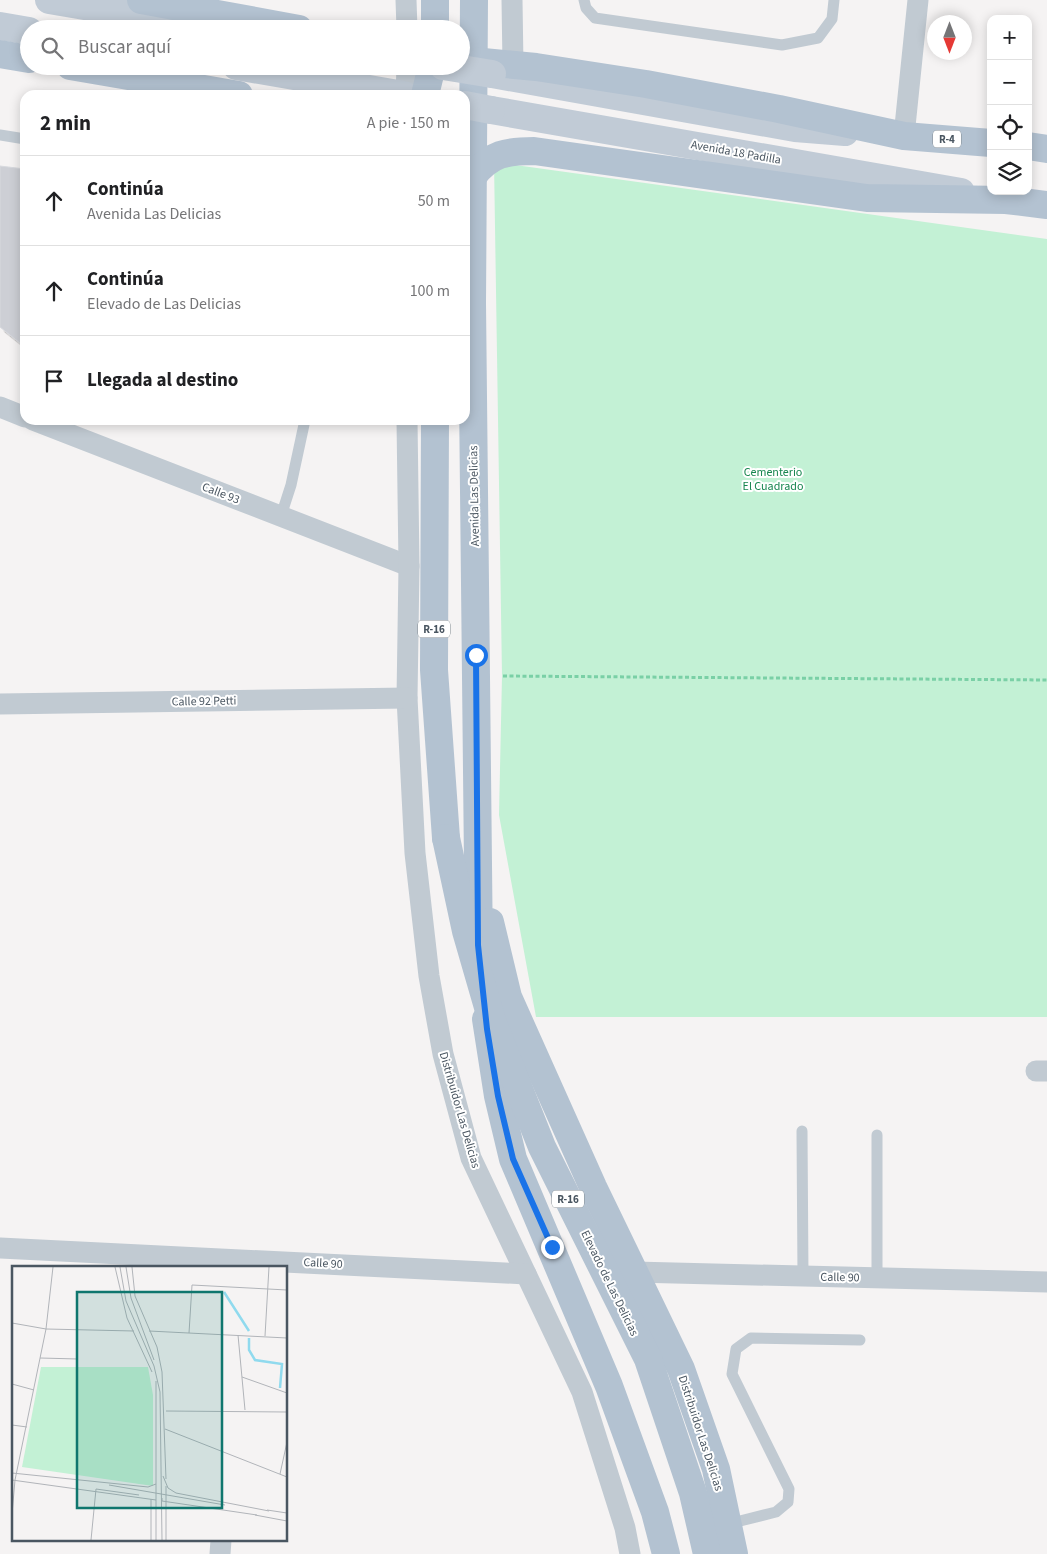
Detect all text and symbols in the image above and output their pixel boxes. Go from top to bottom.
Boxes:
north arrow [927,15,972,60]
map controls [987,15,1032,195]
button: + [987,15,1032,60]
search box [20,20,470,75]
icon: search [38,34,66,62]
text: Buscar aquí [78,34,171,61]
button: − [987,60,1032,105]
button: locate [987,105,1032,150]
text: 2 min [40,108,91,138]
text: A pie · 150 m [367,112,450,134]
road number: R-4 [933,130,961,148]
street label: Avenida 18 Padilla [690,136,782,169]
button: layers [987,150,1032,195]
text: Continúa [87,176,164,203]
icon: ahead [40,187,68,215]
text: 50 m [418,190,450,212]
text: Avenida Las Delicias [87,203,221,225]
text: Continúa [87,266,164,293]
icon: ahead [40,277,68,305]
text: 100 m [410,280,450,302]
text: Elevado de Las Delicias [87,293,241,315]
icon: arrive [40,367,68,395]
text: Llegada al destino [87,367,238,394]
street label: Avenida Las Delicias [465,445,484,546]
park label: Cementerio El Cuadrado [743,464,803,495]
street label: Calle 93 [199,478,242,508]
road number: R-16 [418,620,450,638]
route start [465,644,488,667]
street label: Calle 92 Petti [171,692,237,711]
street label: Distribuidor Las Delicias [435,1050,484,1170]
road number: R-16 [552,1190,584,1208]
street label: Elevado de Las Delicias [577,1228,643,1339]
route end [541,1236,564,1259]
street label: Calle 90 [303,1254,343,1273]
inset map [12,1266,288,1542]
street label: Calle 90 [820,1269,860,1286]
street label: Distribuidor Las Delicias [674,1373,727,1493]

